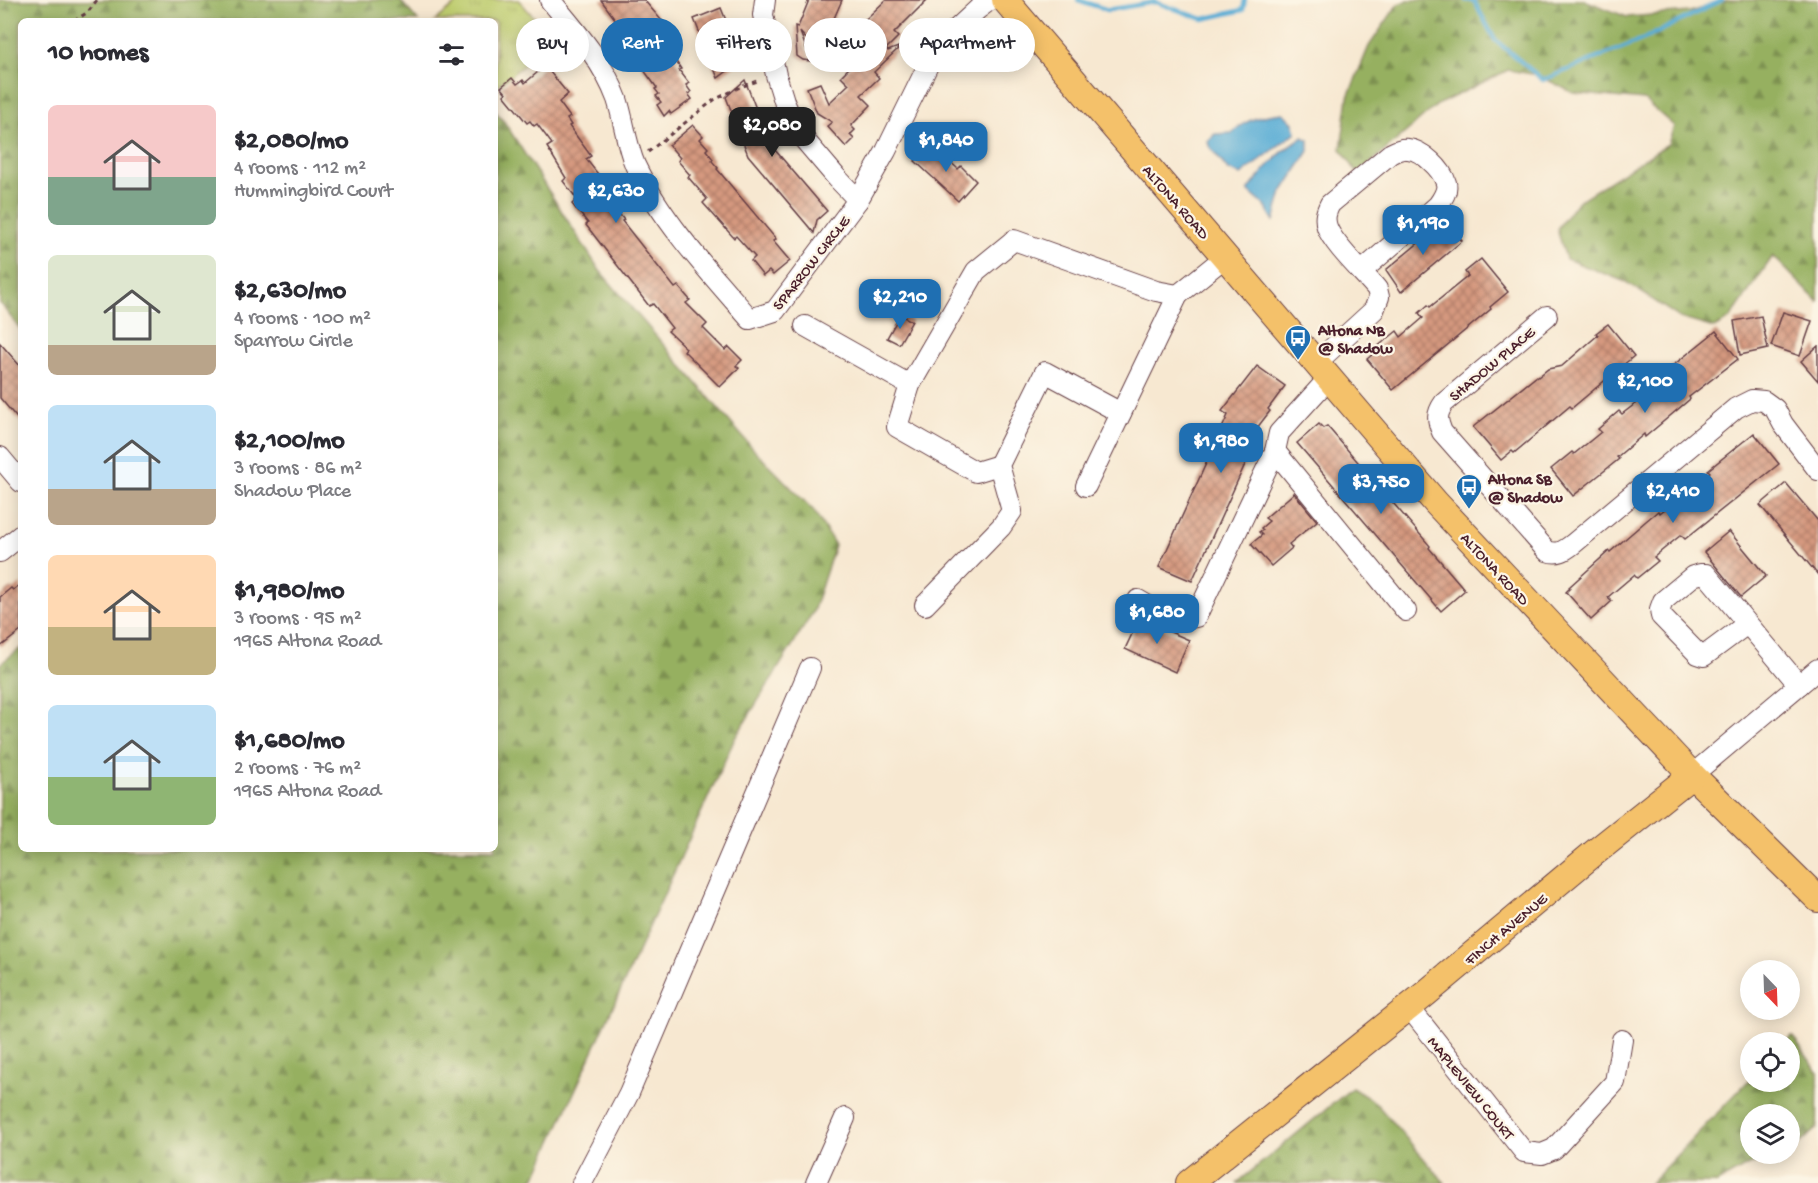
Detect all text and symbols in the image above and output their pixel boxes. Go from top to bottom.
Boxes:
chip: Buy [516,18,589,72]
chip: Rent [601,18,683,72]
chip: Filters [695,18,792,72]
chip: New [804,18,887,72]
chip: Apartment [899,18,1035,72]
icon: filters [435,38,468,71]
text: 10 homes [48,39,148,70]
pin: $2,080 [723,107,821,158]
text: $2,080 [743,115,801,138]
pin: $1,840 [897,122,995,173]
text: $2,080/mo [234,127,349,158]
icon: home [96,129,168,201]
text: $1,840 [918,130,974,153]
text: 4 rooms · 112 m² [234,158,366,181]
street label: ALTONA ROAD [1137,162,1212,245]
pin: $2,630 [567,173,665,224]
text: Hummingbird Court [234,181,393,204]
text: $2,630 [588,181,644,204]
pin: $1,190 [1374,205,1472,256]
street label: SPARROW CIRCLE [770,212,856,315]
text: $1,190 [1397,213,1449,236]
text: $2,630/mo [234,277,346,308]
icon: home [96,279,168,351]
pin: $2,210 [851,279,949,330]
text: $2,210 [873,287,927,310]
text: 4 rooms · 100 m² [234,308,371,331]
bus stop icon: Altona NB @ Shadow [1283,323,1313,361]
place label: Altona NB @ Shadow [1317,323,1393,360]
street label: SHADOW PLACE [1446,324,1541,407]
text: Sparrow Circle [234,331,353,354]
pin: $2,100 [1596,363,1694,414]
text: $2,100 [1617,371,1673,394]
pin: $1,980 [1172,423,1270,474]
text: $2,100/mo [234,427,345,458]
icon: home [96,429,168,501]
text: $1,980 [1193,431,1249,454]
text: 3 rooms · 86 m² [234,458,362,481]
pin: $3,750 [1332,464,1430,515]
text: $3,750 [1352,472,1410,495]
bus stop icon: Altona SB @ Shadow [1454,472,1484,510]
place label: Altona SB @ Shadow [1487,472,1563,509]
pin: $2,410 [1624,473,1722,524]
text: Shadow Place [234,481,351,504]
text: $2,410 [1646,481,1700,504]
street label: ALTONA ROAD [1455,530,1532,611]
text: $1,980/mo [234,577,345,608]
icon: home [96,579,168,651]
pin: $1,680 [1108,594,1206,645]
text: $1,680 [1129,602,1185,625]
text: 3 rooms · 95 m² [234,608,362,631]
text: 1965 Altona Road [234,631,381,654]
text: $1,680/mo [234,727,345,758]
icon: home [96,729,168,801]
text: 2 rooms · 76 m² [234,758,361,781]
text: 1965 Altona Road [234,781,381,804]
street label: FINCH AVENUE [1461,890,1553,971]
north arrow [1740,960,1800,1020]
map controls [1740,960,1800,1164]
button: locate [1740,1032,1800,1092]
street label: MAPLEVIEW COURT [1422,1034,1517,1145]
button: layers [1740,1104,1800,1164]

